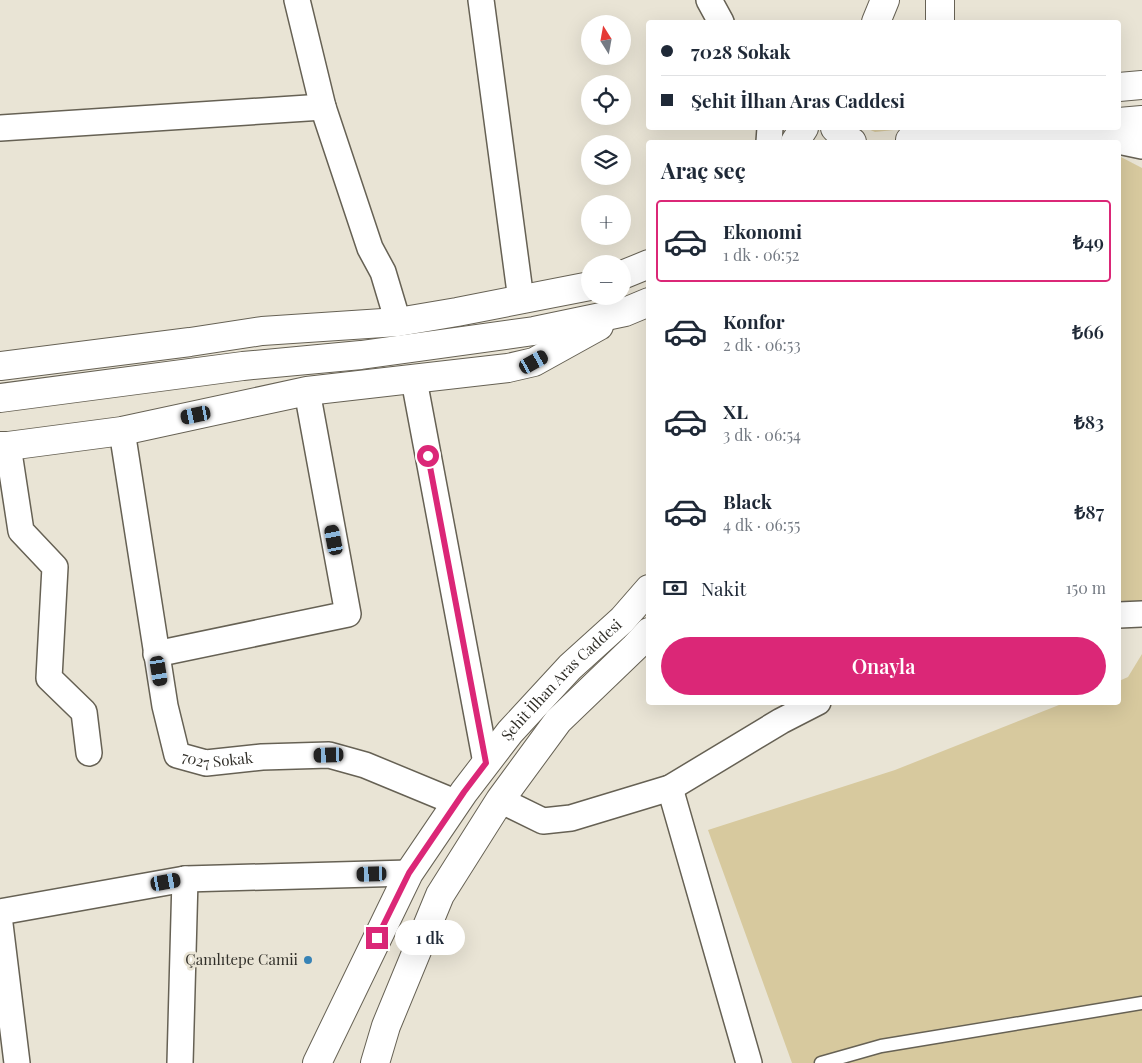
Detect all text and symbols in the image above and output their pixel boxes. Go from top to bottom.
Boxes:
north arrow [581,15,631,65]
map controls [581,15,631,305]
text: 7028 Sokak [691,38,791,64]
button: locate [581,75,631,125]
text: Şehit İlhan Aras Caddesi [691,87,905,113]
button: layers [581,135,631,185]
text: Araç seç [661,155,746,185]
button: + [581,195,631,245]
text: Ekonomi [723,218,802,244]
icon: car [663,219,708,264]
text: ₺49 [1073,228,1104,254]
text: 1 dk · 06:52 [723,244,799,265]
button: − [581,255,631,305]
text: Konfor [723,308,785,334]
icon: car [663,309,708,354]
text: ₺66 [1072,318,1104,344]
text: 2 dk · 06:53 [723,334,801,355]
car [517,348,550,376]
text: XL [723,398,748,424]
icon: car [663,399,708,444]
car [179,405,212,425]
text: ₺83 [1074,408,1104,434]
text: 3 dk · 06:54 [723,424,801,445]
route start [417,445,439,467]
text: Black [723,488,772,514]
icon: car [663,489,708,534]
text: ₺87 [1074,498,1104,524]
text: 4 dk · 06:55 [723,514,800,535]
car [323,524,344,556]
icon: cash [661,574,689,602]
text: Nakit [701,575,746,601]
text: 150 m [1066,577,1106,598]
street label: Şehit İlhan Aras Caddesi [496,614,626,744]
button: Onayla [661,637,1106,695]
car [149,655,168,687]
street label: 7027 Sokak [180,746,255,772]
car [313,747,344,763]
car [356,866,387,882]
car [149,872,182,892]
callout: 1 dk [394,920,464,956]
route end [366,927,388,949]
text: 1 dk [416,927,444,948]
place label: Çamlıtepe Camii [185,949,299,969]
marker: Çamlıtepe Camii [302,954,314,966]

